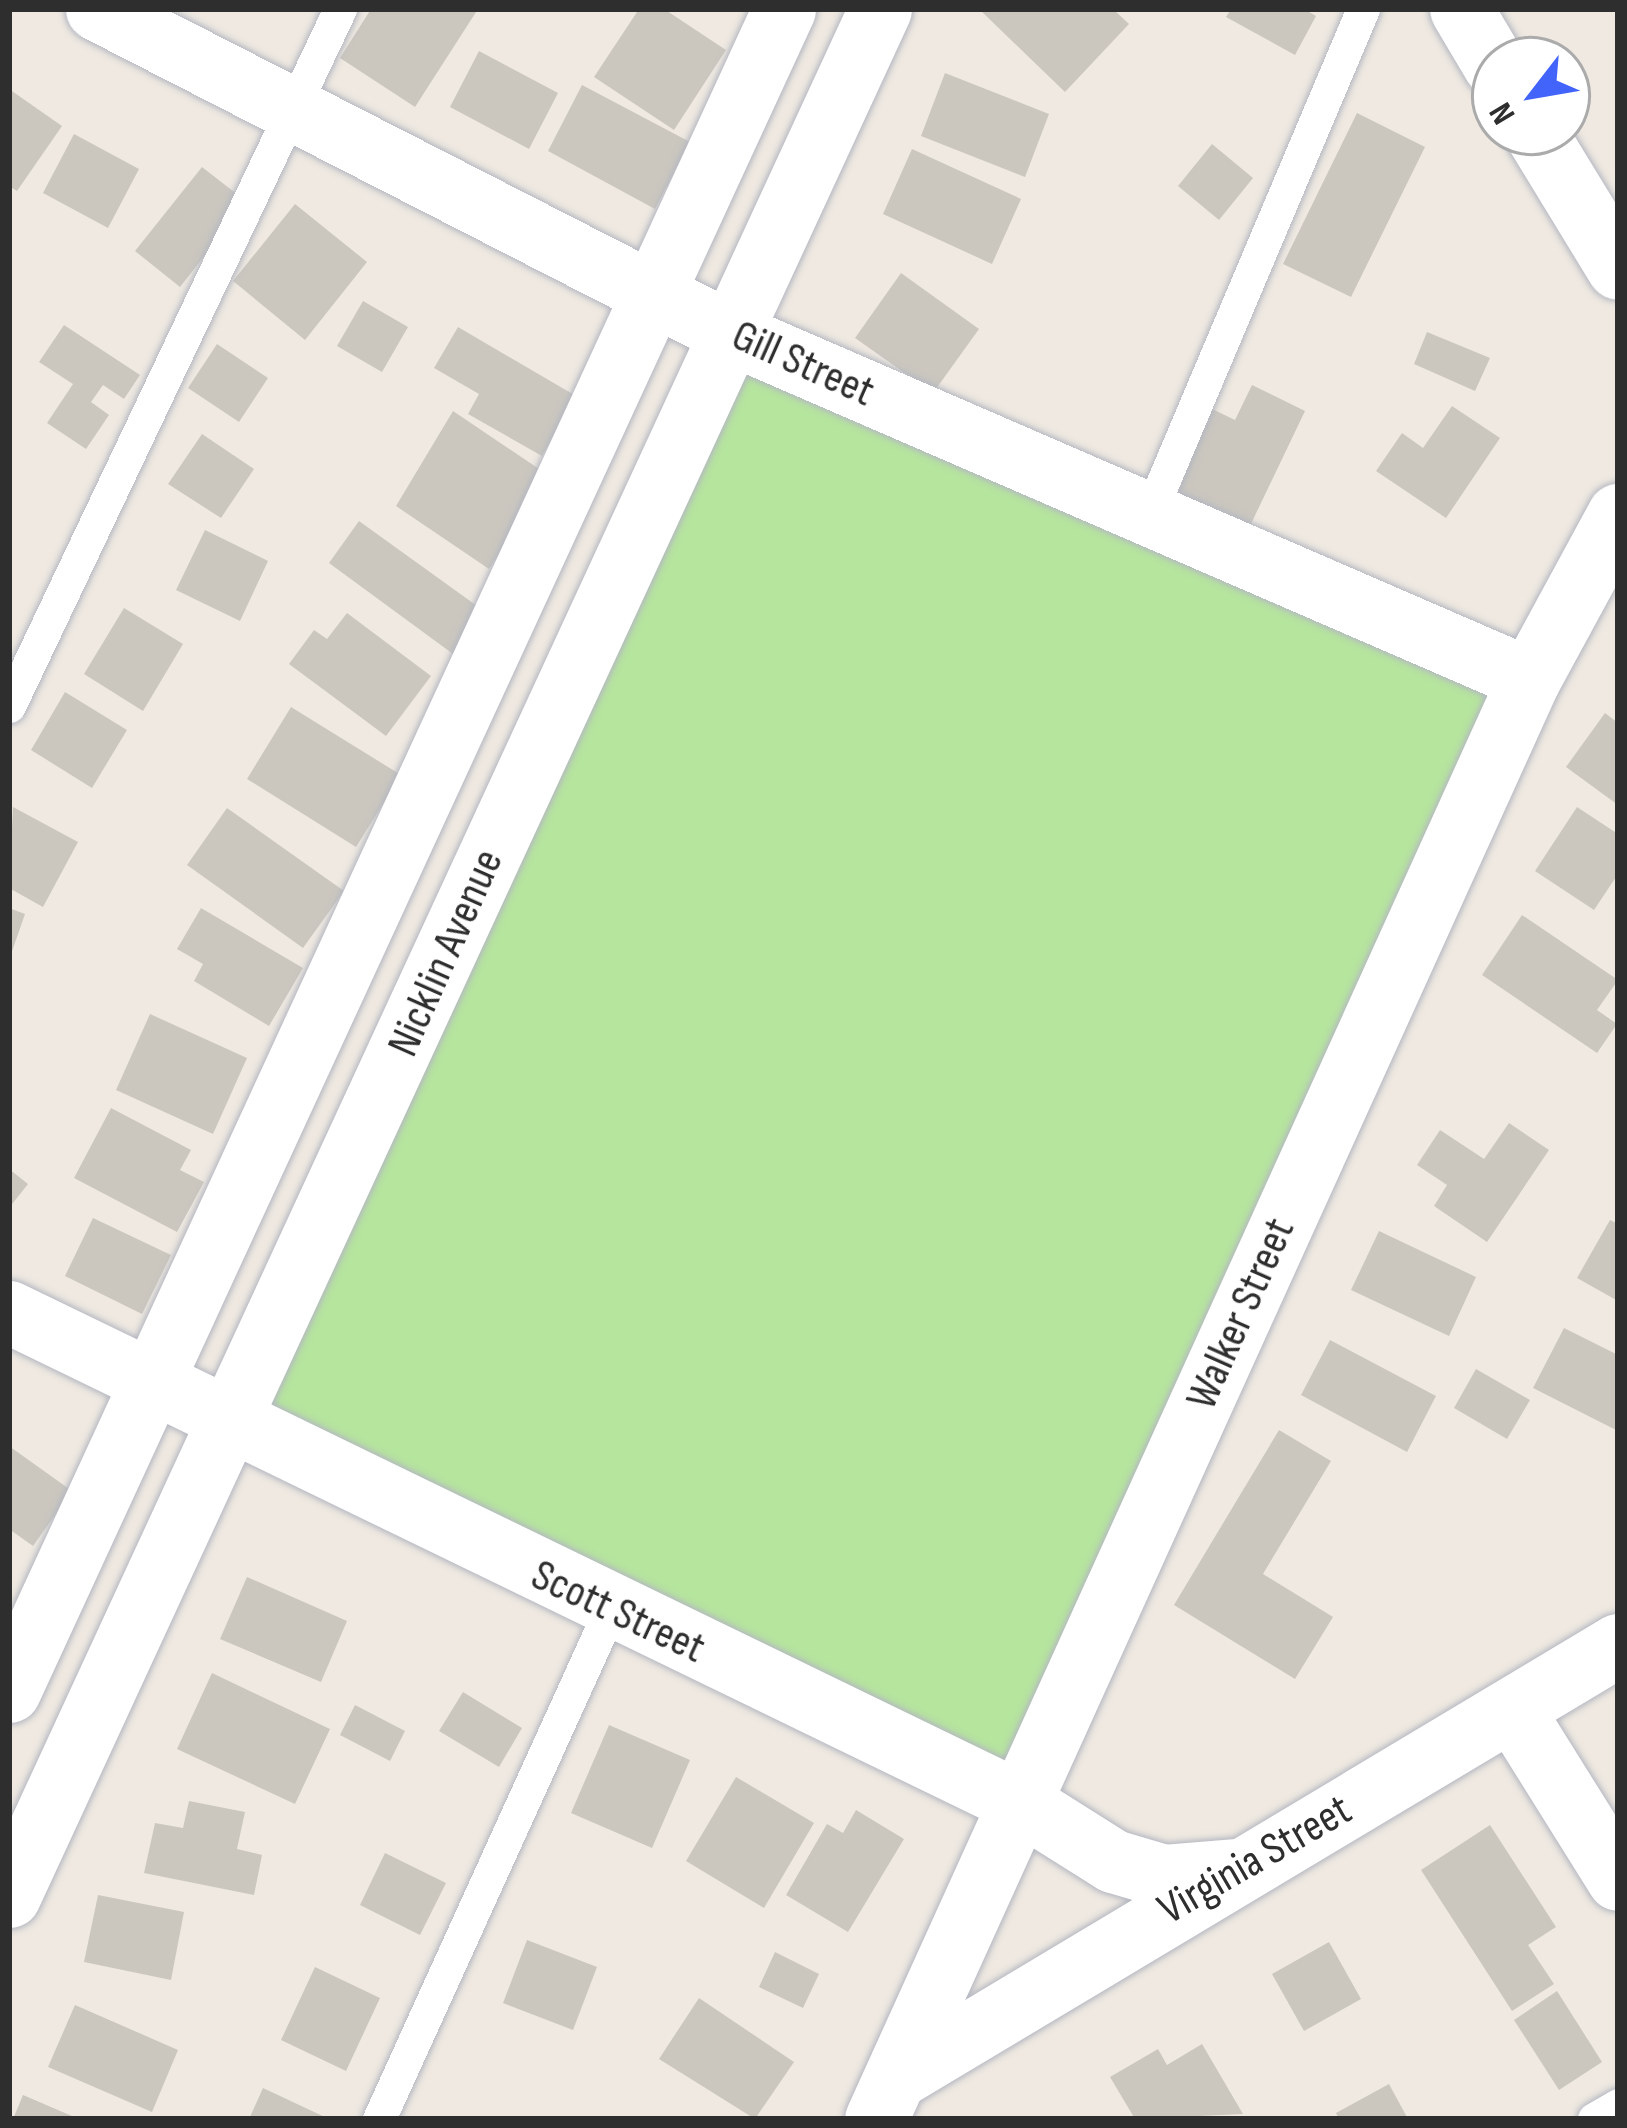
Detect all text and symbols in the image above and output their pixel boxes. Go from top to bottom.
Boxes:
north arrow [1471,36,1591,156]
text: N [1481,95,1524,131]
street label: Gill Street [724,309,882,419]
street label: Nicklin Avenue [376,841,516,1065]
street label: Walker Street [1175,1210,1307,1418]
street label: Scott Street [523,1548,713,1676]
street label: Virginia Street [1149,1783,1361,1937]

